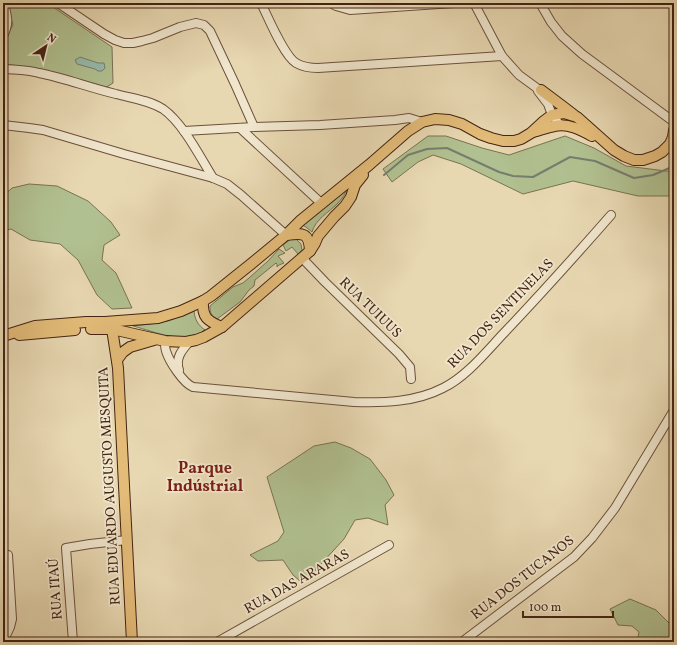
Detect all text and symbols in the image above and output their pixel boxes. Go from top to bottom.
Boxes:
north arrow [26,26,66,66]
text: N [43,31,58,47]
street label: RUA DOS SENTINELAS [444,255,558,373]
street label: RUA TUIUUS [335,273,405,343]
street label: RUA EDUARDO AUGUSTO MESQUITA [94,366,126,606]
district label: Parque Indústrial [167,458,244,498]
street label: RUA DOS TUCANOS [467,532,579,624]
street label: RUA DAS ARARAS [241,545,353,619]
street label: RUA ITAÚ [43,558,68,620]
scale bar [523,593,613,619]
text: 100 m [529,600,562,616]

